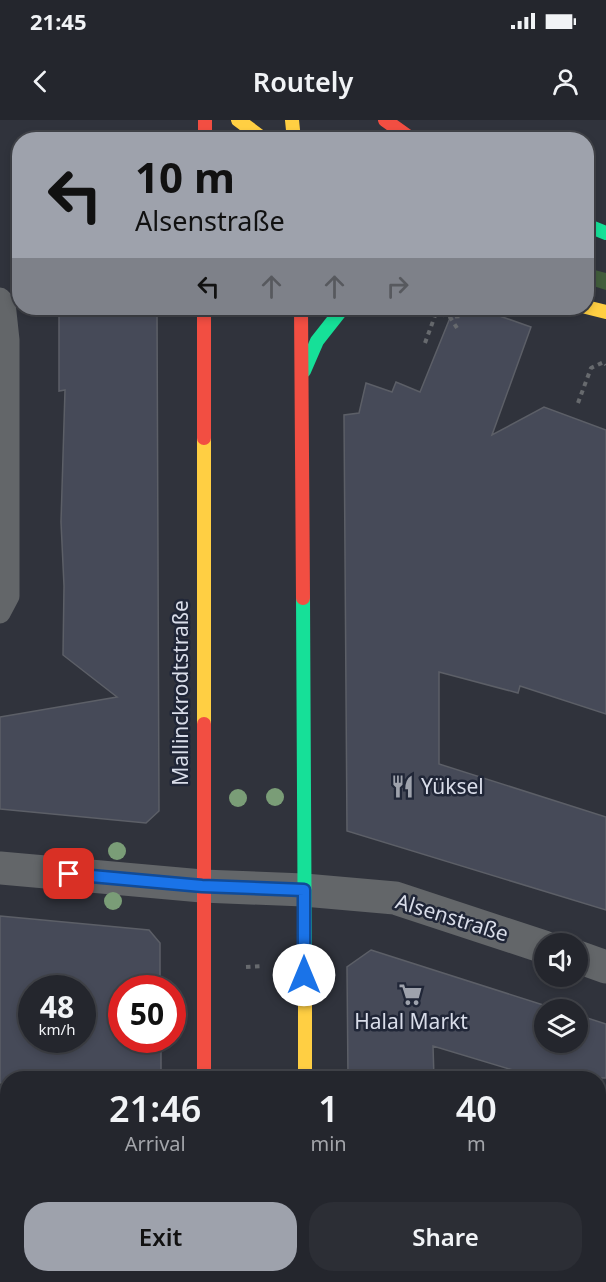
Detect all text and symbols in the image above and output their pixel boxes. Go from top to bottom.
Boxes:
text: 21:45 [30,6,87,36]
text: Routely [253,63,353,100]
icon: back [24,65,57,98]
icon: person [549,65,582,98]
text: 10 m [135,148,235,205]
icon: left [36,156,114,234]
text: Alsenstraße [135,202,285,239]
icon: left [192,270,225,303]
icon: ahead [255,270,288,303]
icon: ahead [318,270,351,303]
icon: right [381,270,414,303]
street label: Mallinckrodtstraße [166,600,194,786]
place label: Yüksel [421,772,484,800]
restaurant icon: Yüksel [390,774,416,800]
pin [43,848,94,899]
icon: arrive [52,857,85,890]
street label: Alsenstraße [392,887,512,947]
map controls [534,933,588,1053]
button: sound [534,933,588,987]
position arrow [272,943,336,1007]
speed limit sign: 50 [108,975,186,1053]
supermarket icon: Halal Markt [398,981,424,1007]
text: 48 [40,986,74,1027]
button: layers [534,999,588,1053]
place label: Halal Markt [354,1007,468,1035]
text: km/h [39,1019,75,1039]
text: 21:46 [109,1084,201,1133]
text: 1 [318,1084,339,1133]
text: 40 [456,1084,497,1133]
text: Arrival [125,1130,186,1157]
text: min [310,1130,347,1157]
text: m [467,1130,486,1157]
button: Exit [24,1202,297,1271]
button: Share [309,1202,582,1271]

